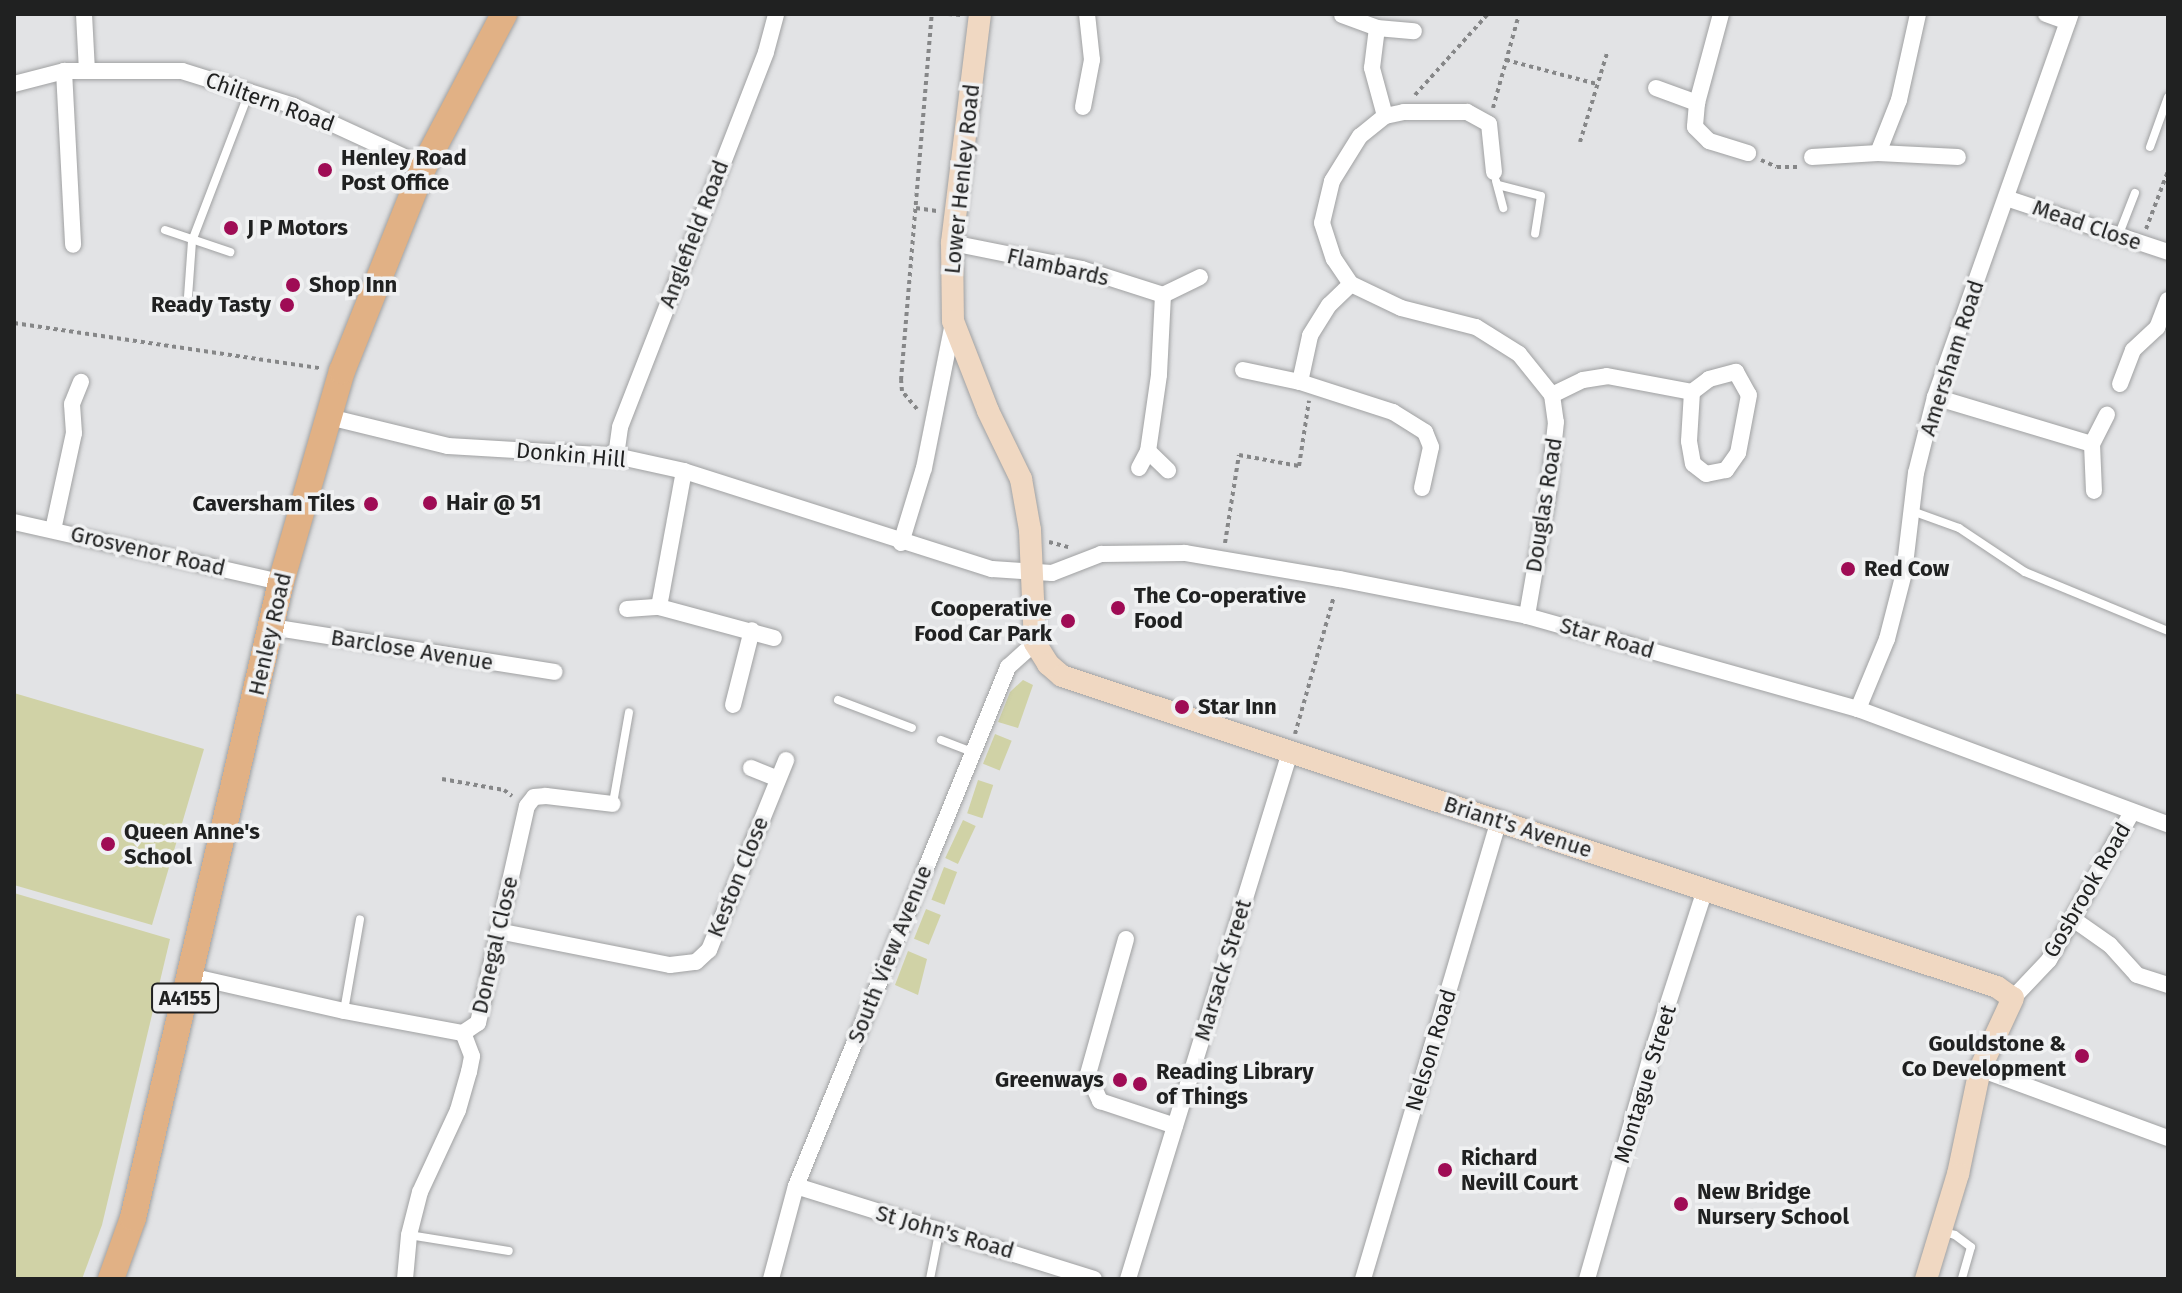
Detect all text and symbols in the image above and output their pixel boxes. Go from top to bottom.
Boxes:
street label: Chiltern Road [202,66,338,138]
street label: Lower Henley Road [939,83,985,275]
place label: Henley Road Post Office [341,144,467,196]
street label: Anglefield Road [654,156,734,312]
marker: Henley Road Post Office [316,161,334,179]
street label: Mead Close [2029,194,2145,256]
place label: J P Motors [247,215,348,241]
marker: J P Motors [222,219,240,237]
street label: Flambards [1004,242,1112,292]
place label: Shop Inn [309,272,397,298]
marker: Shop Inn [284,276,302,294]
street label: Amersham Road [1914,277,1990,439]
place label: Ready Tasty [151,292,271,318]
marker: Ready Tasty [278,296,296,314]
street label: Douglas Road [1520,436,1568,574]
street label: Donkin Hill [515,437,627,473]
place label: Hair @ 51 [446,490,541,516]
place label: Caversham Tiles [193,491,355,517]
marker: Hair @ 51 [421,494,439,512]
marker: Caversham Tiles [362,495,380,513]
street label: Grosvenor Road [68,520,228,582]
place label: Red Cow [1864,556,1949,582]
marker: Red Cow [1839,560,1857,578]
street label: Henley Road [243,570,297,698]
place label: The Co-operative Food [1134,582,1306,634]
place label: Cooperative Food Car Park [914,595,1052,646]
marker: The Co-operative Food [1109,599,1127,617]
marker: Cooperative Food Car Park [1059,612,1077,630]
street label: Star Road [1557,612,1657,664]
street label: Barclose Avenue [329,624,495,676]
place label: Star Inn [1198,694,1277,720]
marker: Star Inn [1173,698,1191,716]
street label: Briant's Avenue [1441,791,1595,863]
street label: Keston Close [702,813,774,941]
place label: Queen Anne's School [124,818,260,870]
street label: Gosbrook Road [2038,818,2136,962]
marker: Queen Anne's School [99,835,117,853]
street label: South View Avenue [842,861,938,1047]
street label: Donegal Close [466,874,524,1016]
street label: Marsack Street [1189,896,1257,1044]
road number: A4155 [151,982,219,1014]
street label: Nelson Road [1400,986,1462,1114]
street label: Montague Street [1608,1002,1682,1166]
place label: Gouldstone & Co Development [1902,1030,2066,1082]
marker: Gouldstone & Co Development [2073,1047,2091,1065]
place label: Reading Library of Things [1156,1058,1314,1110]
place label: Greenways [995,1067,1104,1093]
marker: Greenways [1111,1071,1129,1089]
marker: Reading Library of Things [1131,1075,1149,1093]
place label: Richard Nevill Court [1461,1144,1578,1196]
marker: Richard Nevill Court [1436,1161,1454,1179]
place label: New Bridge Nursery School [1697,1178,1849,1230]
marker: New Bridge Nursery School [1672,1195,1690,1213]
street label: St John's Road [873,1200,1017,1264]

